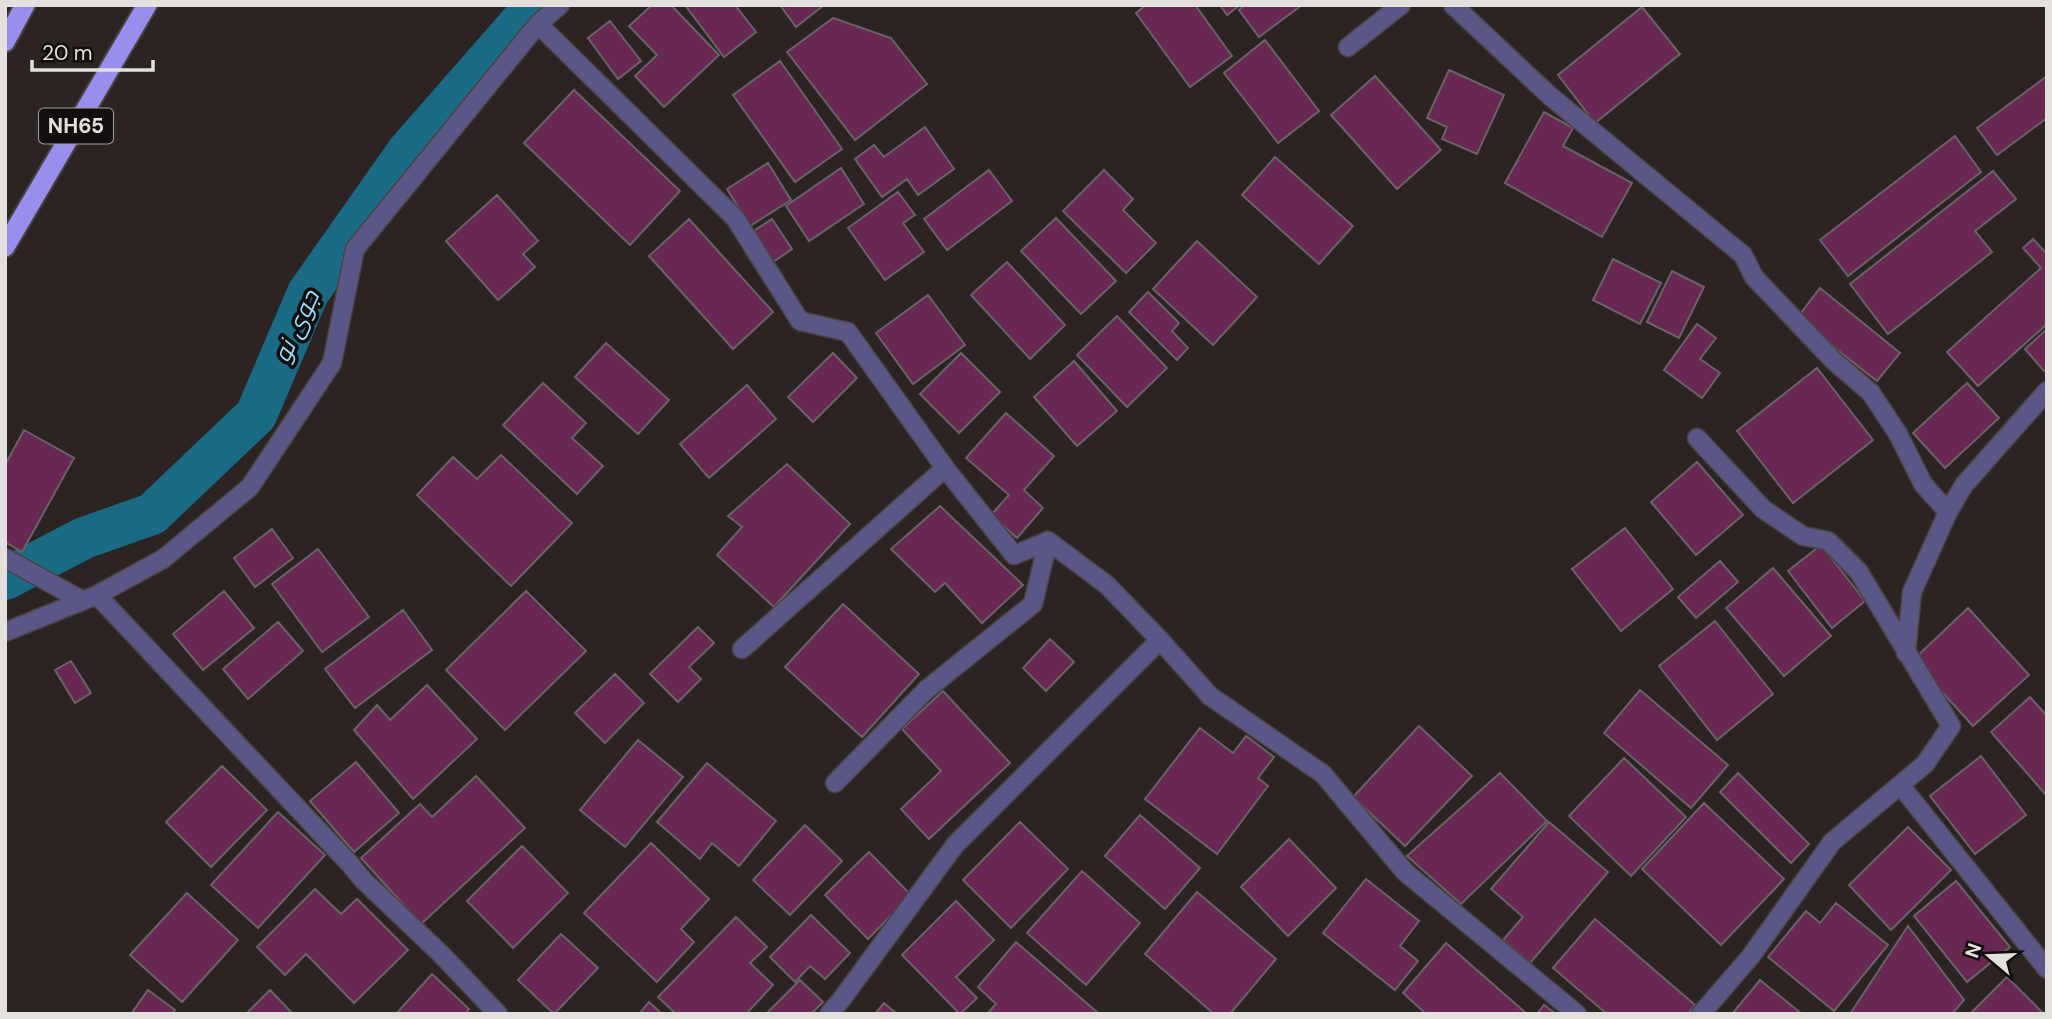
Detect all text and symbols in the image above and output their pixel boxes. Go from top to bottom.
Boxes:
scale bar [32,28,152,72]
text: 20 m [42,39,93,67]
road number: NH65 [39,108,113,144]
water label: جوی نو [266,284,327,367]
north arrow [1954,921,2024,991]
text: N [1959,940,1987,961]

